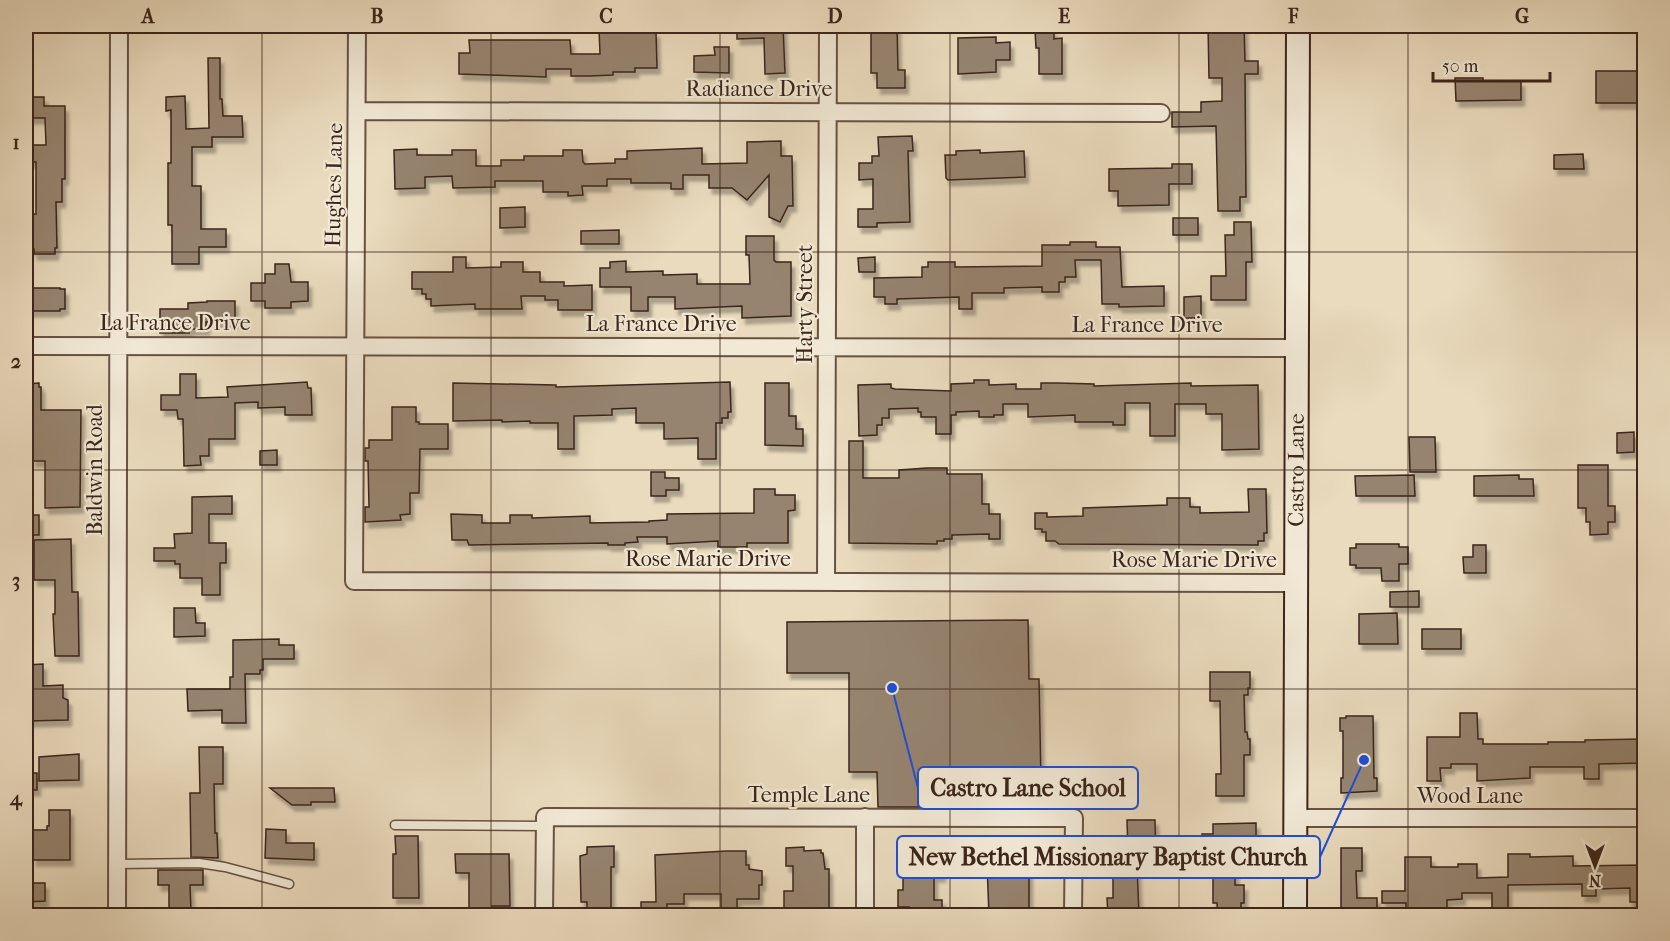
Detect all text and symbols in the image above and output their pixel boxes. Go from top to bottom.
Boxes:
text: A [140,5,156,28]
text: B [370,5,384,28]
text: C [599,5,613,28]
text: D [827,5,843,28]
text: E [1058,5,1070,28]
text: F [1287,5,1299,28]
text: G [1515,5,1529,28]
scale bar [1433,45,1550,83]
text: 50 m [1442,56,1479,77]
street label: Radiance Drive [686,76,833,102]
street label: Hughes Lane [320,122,348,247]
text: 1 [12,131,20,154]
street label: Harty Street [792,244,818,364]
street label: La France Drive [99,310,251,336]
street label: La France Drive [585,311,737,337]
street label: La France Drive [1071,312,1223,338]
text: 2 [11,350,21,373]
street label: Baldwin Road [82,403,108,536]
street label: Castro Lane [1283,413,1310,527]
street label: Rose Marie Drive [625,546,791,572]
street label: Rose Marie Drive [1111,547,1277,573]
text: 3 [12,569,20,592]
callout: Castro Lane School [918,767,1138,809]
text: Castro Lane School [930,774,1126,802]
street label: Temple Lane [748,782,870,808]
street label: Wood Lane [1416,783,1523,809]
text: 4 [9,787,23,811]
callout: New Bethel Missionary Baptist Church [897,836,1320,878]
north arrow [1565,836,1625,896]
text: New Bethel Missionary Baptist Church [908,843,1308,871]
text: N [1588,871,1601,890]

